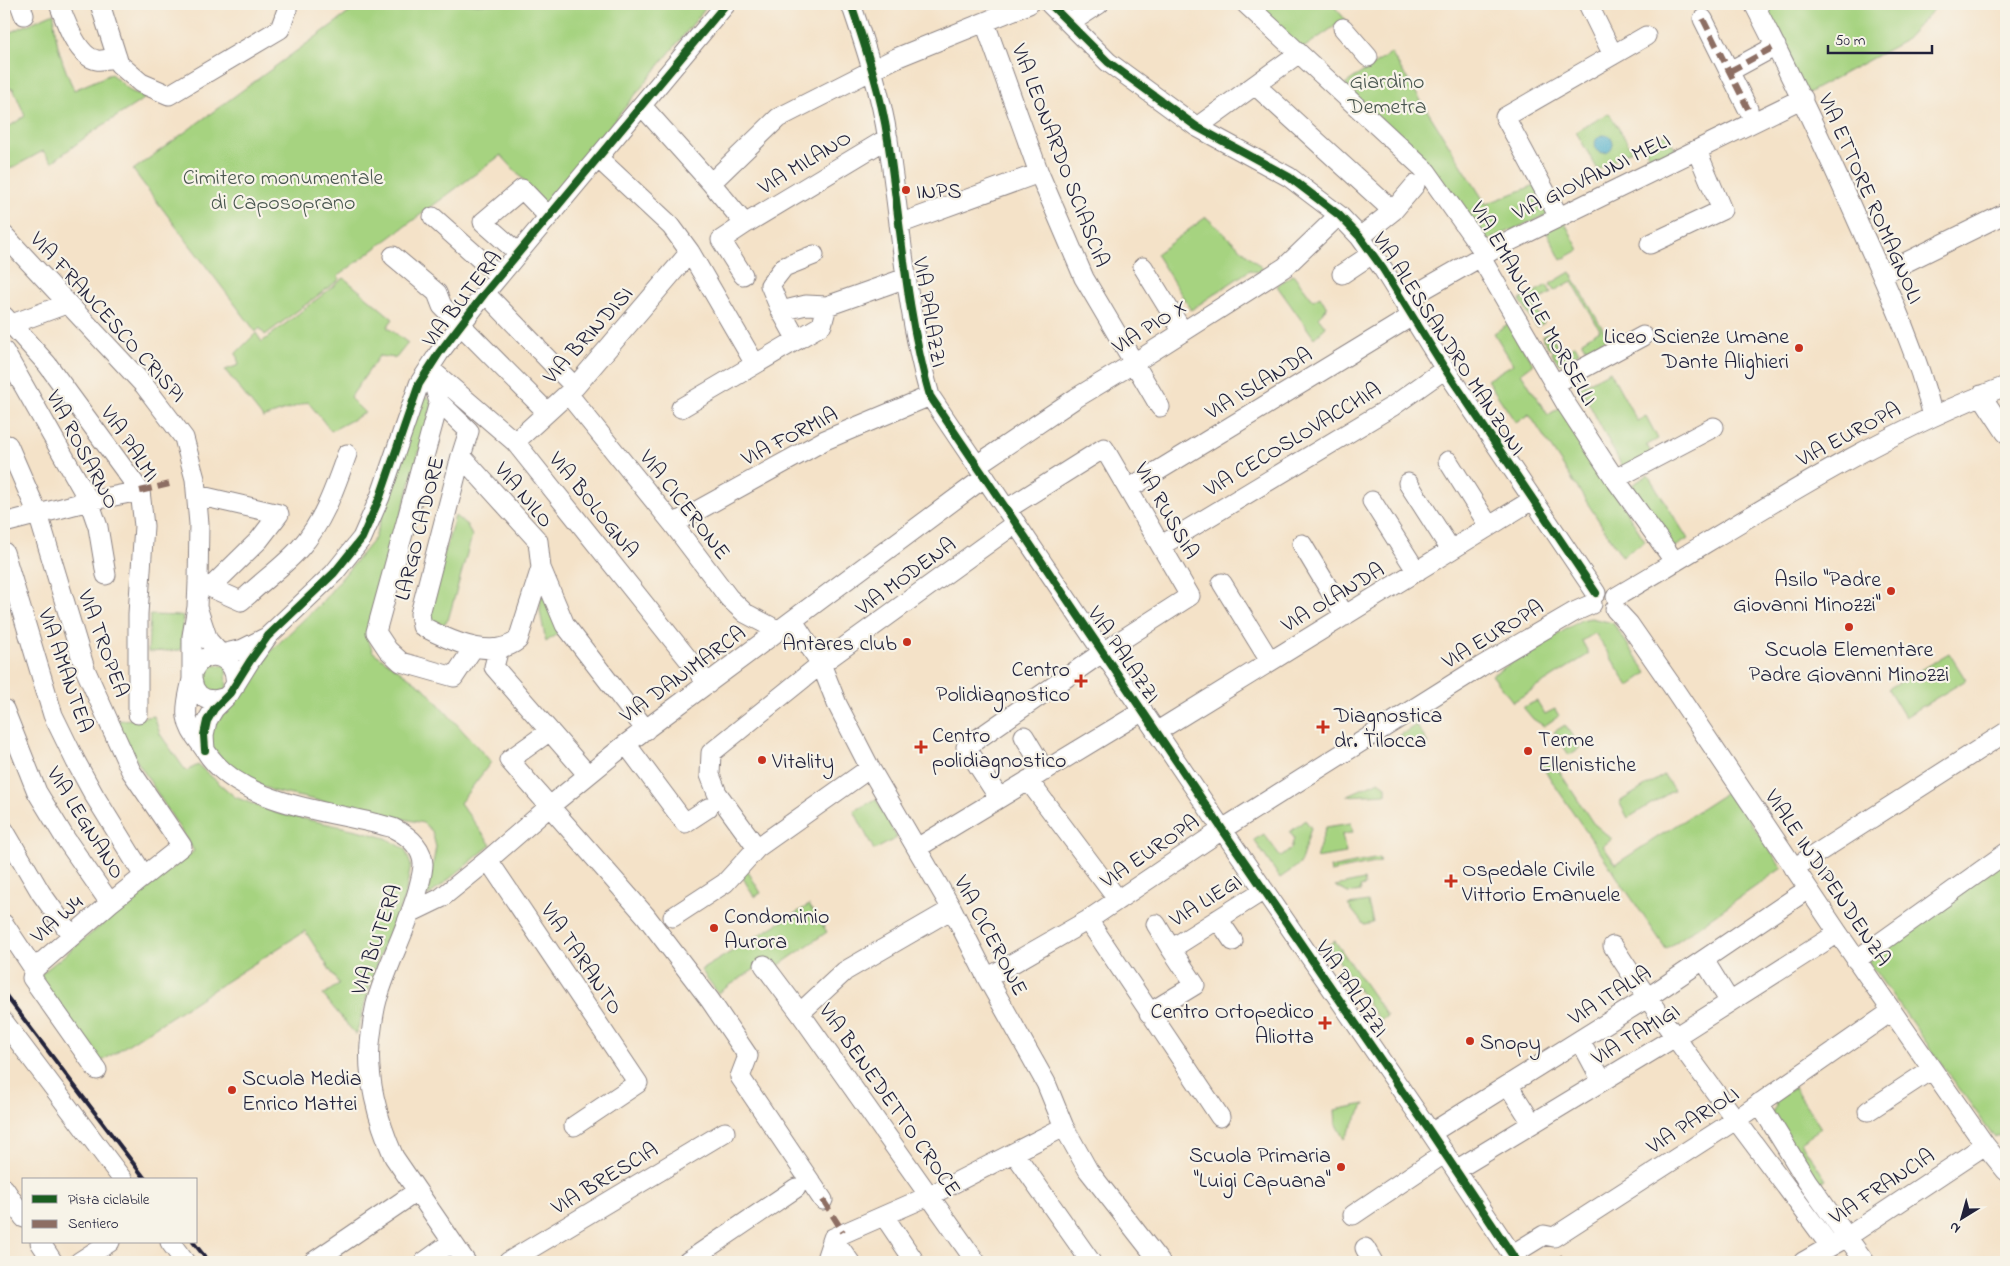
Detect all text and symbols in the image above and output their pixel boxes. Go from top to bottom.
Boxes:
scale bar [1828,22,1931,54]
text: 50 m [1835,30,1866,52]
street label: VIA LEONARDO SCIASCIA [1001,39,1117,272]
park label: Giardino Demetra [1346,67,1427,124]
street label: VIA ETTORE ROMAGNOLI [1808,88,1930,310]
street label: VIA MILANO [752,123,858,205]
street label: VIA GIOVANNI MELI [1507,126,1677,230]
park label: Cimitero monumentale di Caposoprano [183,163,383,220]
place label: INPS [916,177,962,209]
marker: INPS [900,184,912,196]
street label: VIA EMANUELE MORSELLI [1460,195,1604,413]
street label: VIA FRANCESCO CRISPI [20,225,192,411]
street label: VIA ALESSANDRO MANZONI [1362,226,1532,463]
street label: VIA BUTERA [415,245,511,356]
street label: VIA PALAZZI [902,254,953,370]
street label: VIA BRINDISI [536,280,642,393]
street label: VIA PIO X [1106,292,1195,364]
place label: Liceo Scienze Umane Dante Alighieri [1604,322,1789,380]
street label: VIA ISLANDA [1199,340,1319,430]
marker: Liceo Scienze Umane Dante Alighieri [1793,342,1805,354]
street label: VIA CECOSLOVACCHIA [1198,375,1388,507]
street label: VIA ROSARNO [36,384,126,516]
street label: VIA EUROPA [1791,395,1907,477]
street label: VIA PALMI [91,399,166,489]
street label: VIA FORMIA [736,400,844,476]
street label: VIA CICERONE [630,443,737,568]
street label: VIA BOLOGNA [539,445,646,566]
street label: LARGO CADORE [388,453,454,604]
street label: VIA NILO [485,455,560,536]
street label: VIA RUSSIA [1124,456,1206,566]
street label: VIA MODENA [849,530,964,625]
street label: VIA OLANDA [1275,555,1391,642]
place label: Asilo "Padre Giovanni Minozzi" [1733,565,1881,622]
street label: VIA TROPEA [68,585,136,702]
marker: Asilo "Padre Giovanni Minozzi" [1885,585,1897,597]
street label: VIA EUROPA [1436,593,1550,679]
street label: VIA PALAZZI [1078,600,1167,711]
street label: VIA AMANTEA [28,604,100,737]
street label: VIA DANIMARCA [613,619,754,733]
marker: Scuola Elementare Padre Giovanni Minozzi [1843,621,1855,633]
place label: Antares club [782,629,897,661]
place label: Scuola Elementare Padre Giovanni Minozzi [1749,635,1949,692]
marker: Antares club [901,636,913,648]
place label: Centro Polidiagnostico [936,655,1070,713]
marker: Centro Polidiagnostico [1074,674,1088,688]
place label: Diagnostica dr. Tilocca [1333,701,1442,758]
marker: Diagnostica dr. Tilocca [1316,720,1330,734]
place label: Centro polidiagnostico [932,721,1067,779]
place label: Terme Ellenistiche [1538,725,1636,782]
marker: Centro polidiagnostico [914,740,928,754]
marker: Terme Ellenistiche [1522,745,1534,757]
place label: Vitality [771,747,834,780]
marker: Vitality [756,754,768,766]
street label: VIA LEGNANO [37,760,132,886]
street label: VIALE INDIPENDENZA [1755,783,1898,974]
street label: VIA EUROPA [1094,807,1207,898]
place label: Ospedale Civile Vittorio Emanuele [1461,855,1621,912]
street label: VIA LIEGI [1163,867,1249,937]
street label: VIA CICERONE [944,870,1035,1002]
marker: Ospedale Civile Vittorio Emanuele [1444,874,1458,888]
street label: VIA BUTERA [344,880,412,1000]
street label: VIA W4 [24,888,91,953]
street label: VIA TARANTO [531,897,630,1022]
place label: Condominio Aurora [724,902,829,959]
marker: Condominio Aurora [708,922,720,934]
street label: VIA PALAZZI [1306,934,1395,1045]
street label: VIA ITALIA [1562,958,1658,1035]
street label: VIA BENEDETTO CROCE [809,997,968,1204]
place label: Centro Ortopedico Aliotta [1151,997,1314,1054]
street label: VIA TAMIGI [1585,997,1687,1075]
marker: Centro Ortopedico Aliotta [1318,1016,1332,1030]
place label: Snopy [1480,1028,1541,1061]
marker: Snopy [1464,1035,1476,1047]
place label: Scuola Media Enrico Mattei [242,1064,362,1121]
street label: VIA PARIOLI [1640,1080,1746,1164]
marker: Scuola Media Enrico Mattei [226,1084,238,1096]
street label: VIA BRESCIA [545,1135,665,1225]
place label: Scuola Primaria "Luigi Capuana" [1189,1141,1331,1199]
street label: VIA FRANCIA [1823,1141,1942,1234]
marker: Scuola Primaria "Luigi Capuana" [1335,1161,1347,1173]
legend [22,1178,198,1244]
text: Pista ciclabile [68,1189,150,1211]
north arrow [1938,1194,1988,1244]
text: Sentiero [68,1213,119,1235]
text: N [1945,1216,1965,1238]

